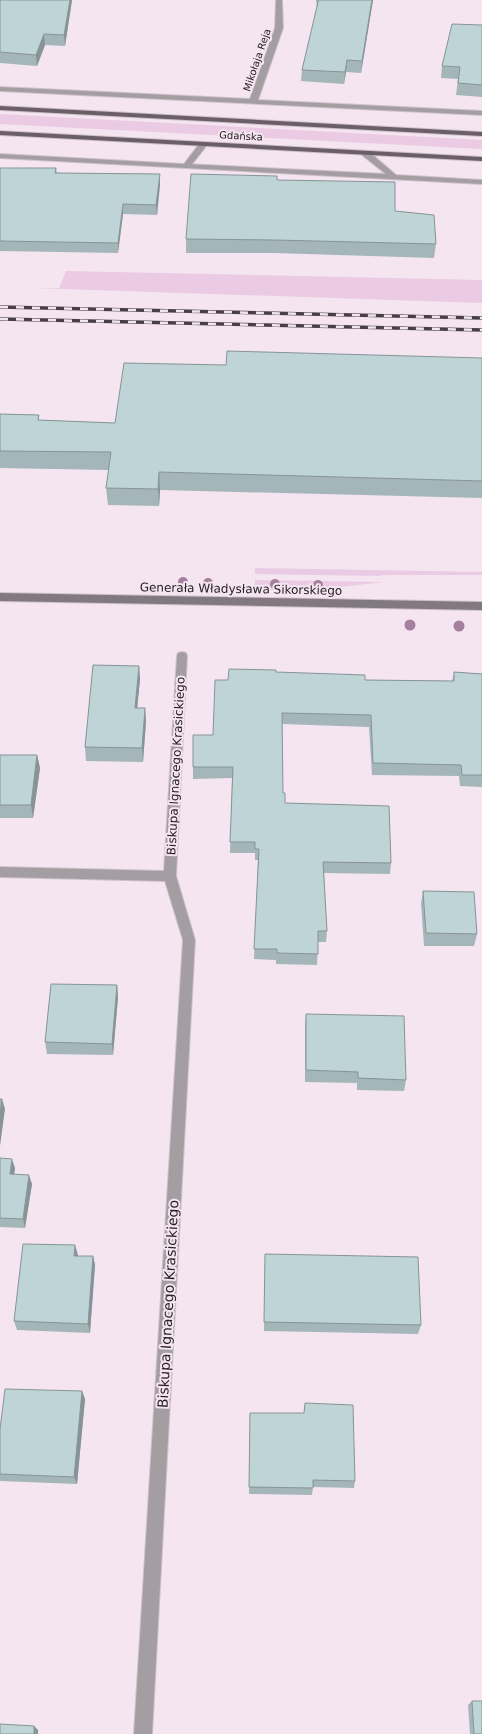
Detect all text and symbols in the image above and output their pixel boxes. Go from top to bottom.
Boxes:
street label: Mikołaja Reja [241,27,273,93]
street label: Gdańska [219,129,263,143]
street label: Generała Władysława Sikorskiego [140,580,342,598]
street label: Biskupa Ignacego Krasickiego [164,676,188,856]
street label: Biskupa Ignacego Krasickiego [155,1200,181,1408]

